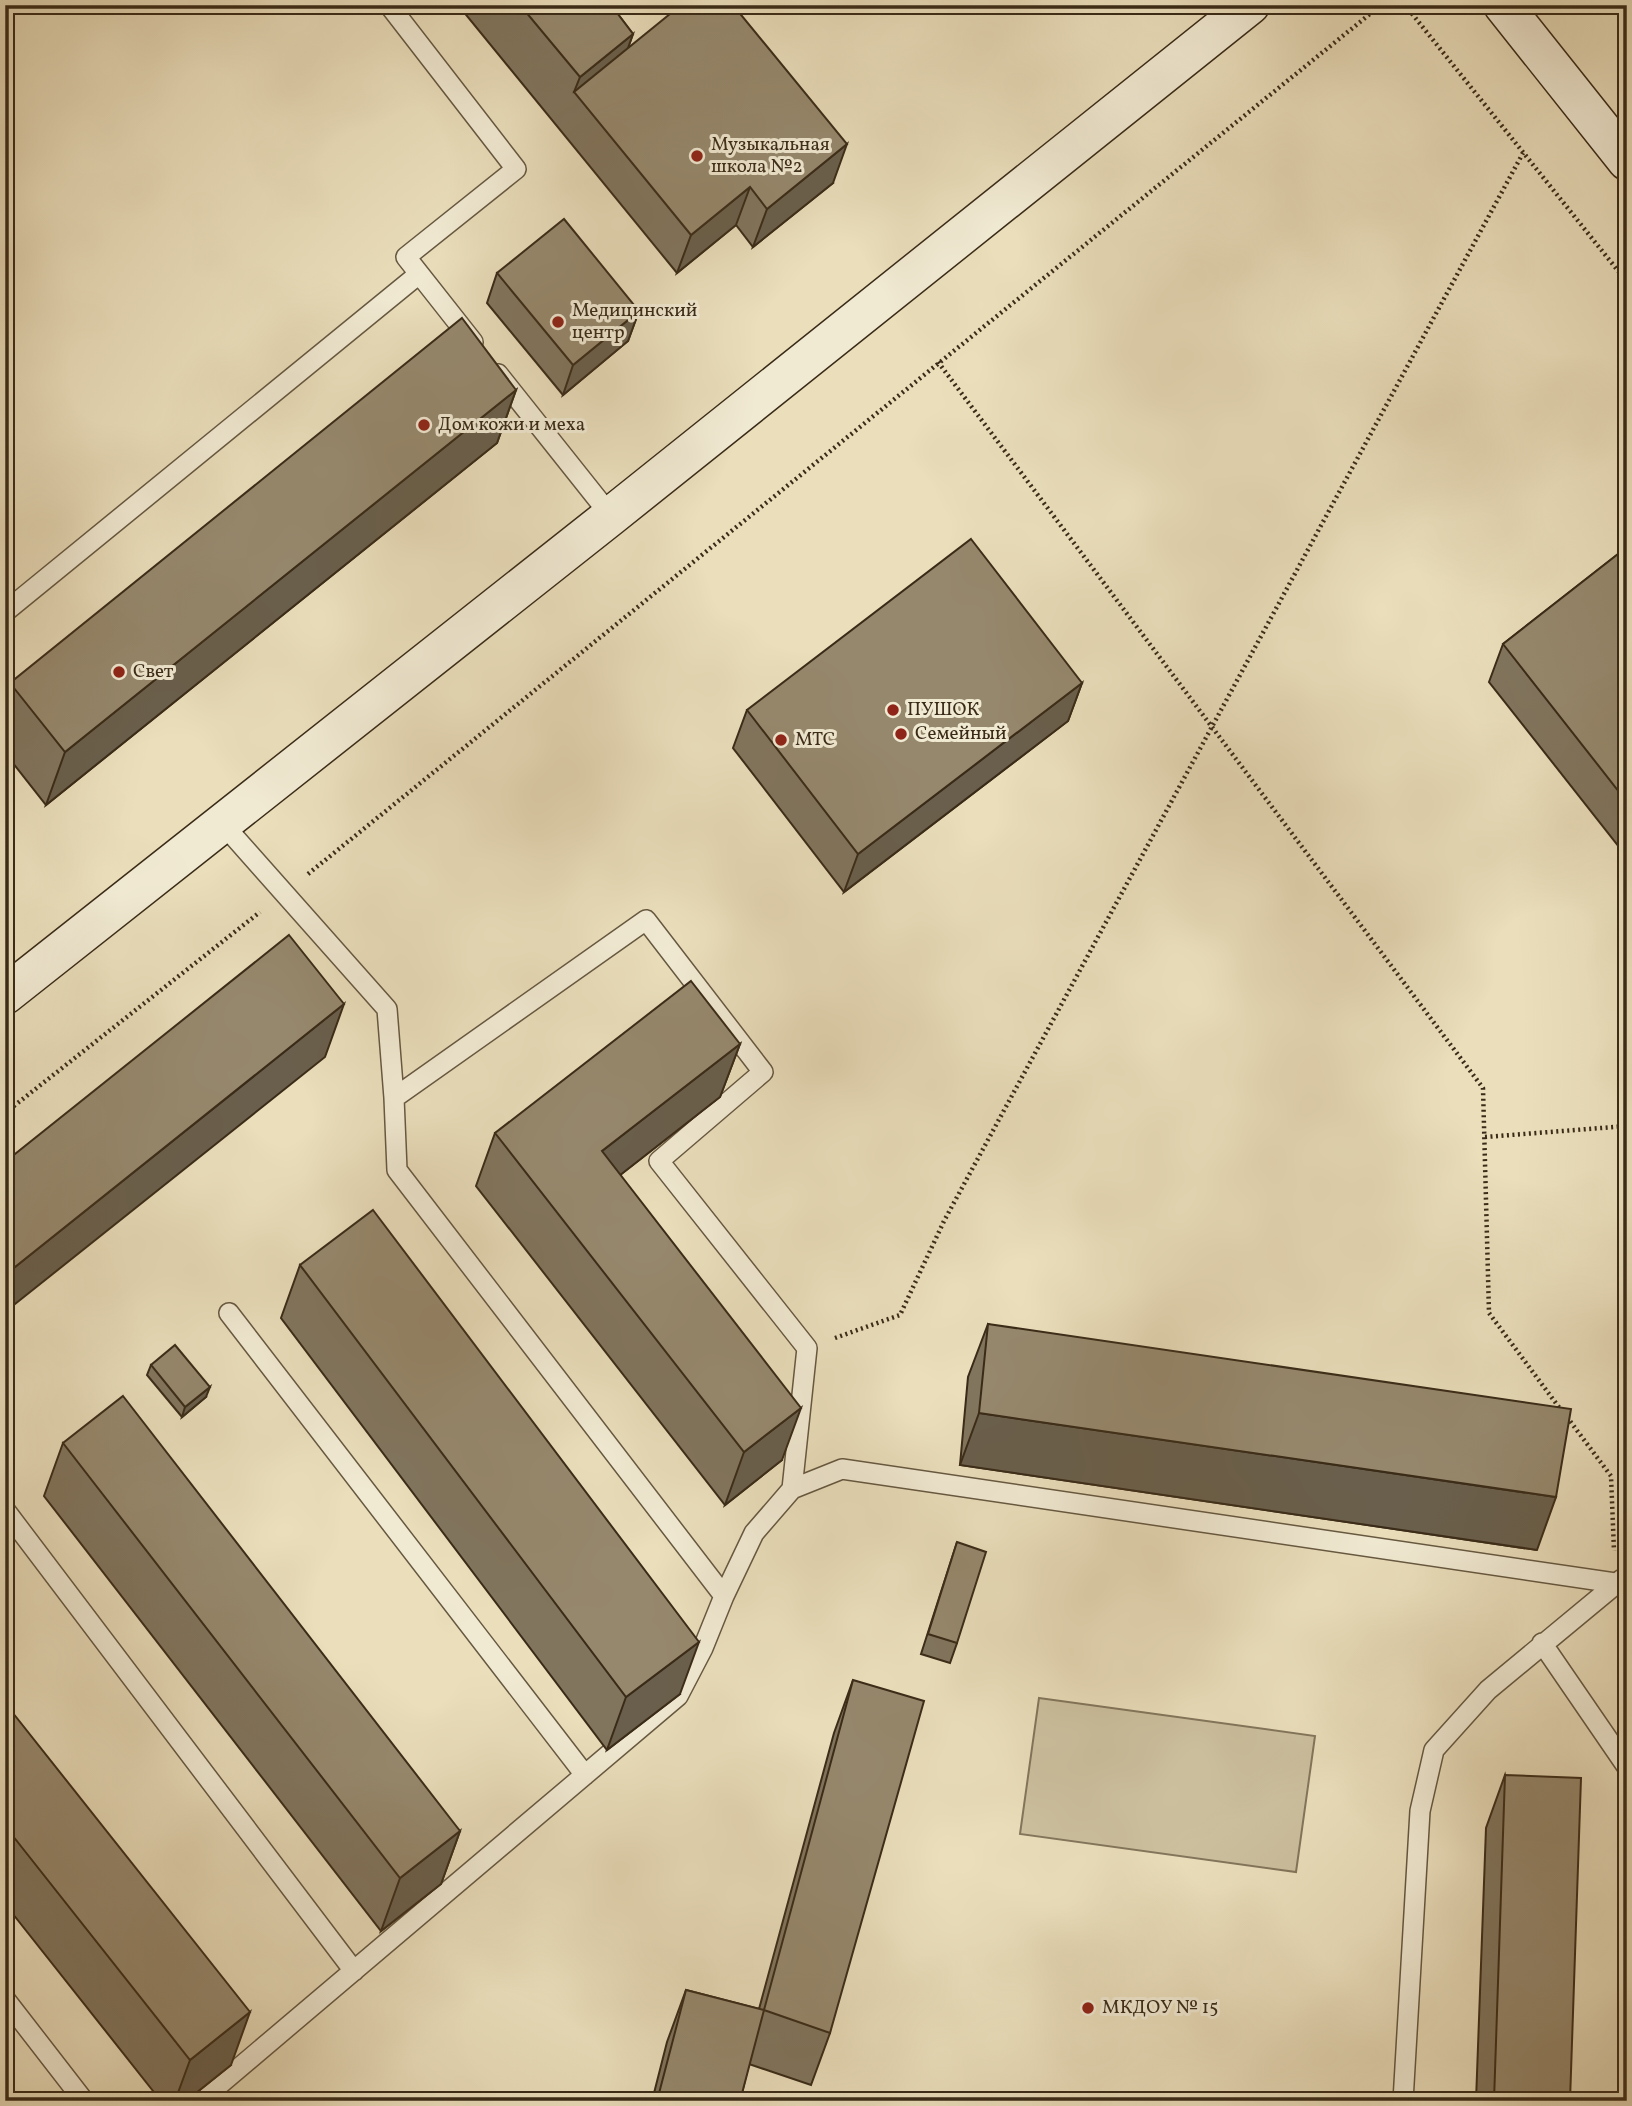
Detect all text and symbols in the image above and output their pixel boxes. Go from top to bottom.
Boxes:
place label: Музыкальная школа №2 [711,132,830,180]
marker: Музыкальная школа №2 [689,148,705,164]
place label: Медицинский центр [572,298,697,346]
marker: Медицинский центр [550,314,566,330]
place label: Дом кожи и меха [438,412,585,438]
marker: Дом кожи и меха [416,417,432,433]
place label: Свет [133,659,174,685]
marker: Свет [111,664,127,680]
place label: ПУШОК [907,697,980,723]
marker: ПУШОК [885,702,901,718]
place label: Семейный [915,721,1007,747]
marker: Семейный [893,726,909,742]
place label: МТС [795,727,835,753]
marker: МТС [773,732,789,748]
place label: МКДОУ № 15 [1102,1995,1218,2021]
marker: МКДОУ № 15 [1080,2000,1096,2016]

